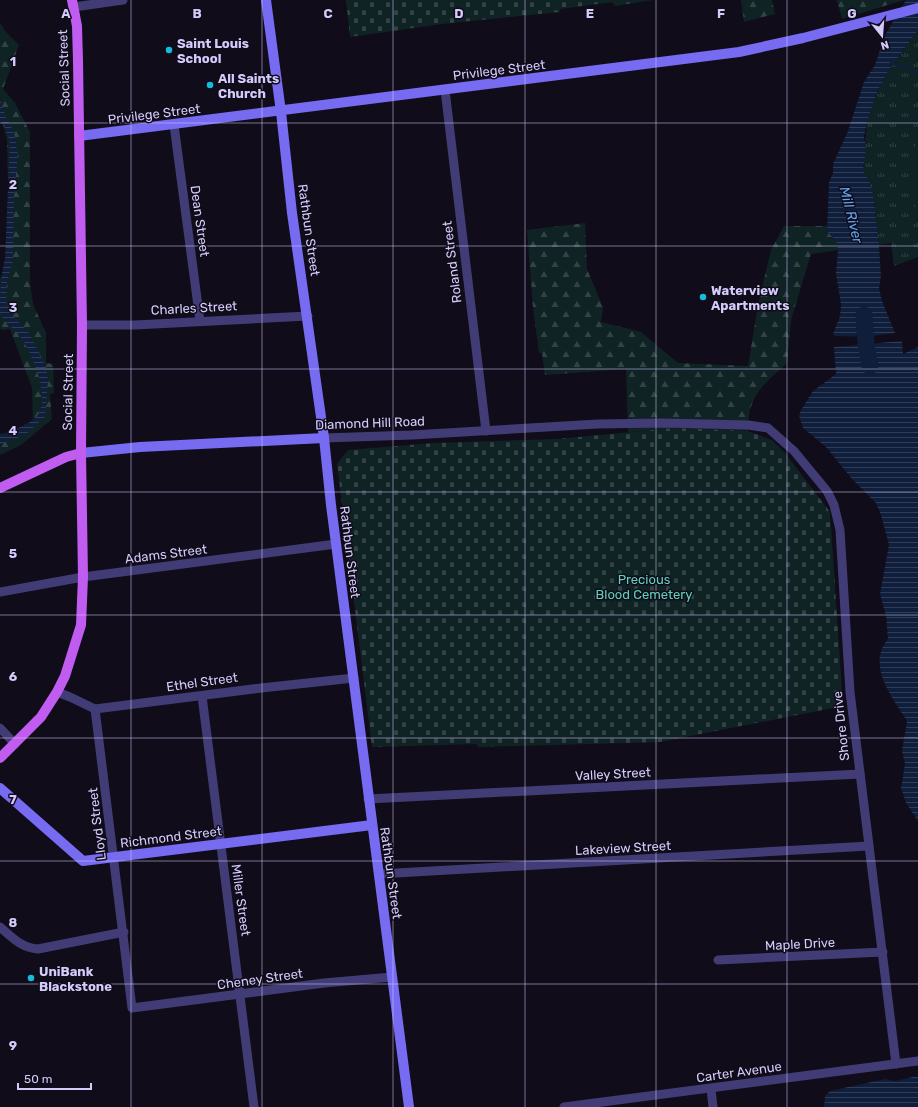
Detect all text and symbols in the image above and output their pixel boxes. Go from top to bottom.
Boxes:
text: A [61,6,71,21]
text: B [192,6,202,21]
text: C [323,6,333,21]
text: D [454,6,464,21]
text: E [586,6,594,21]
text: F [717,6,725,21]
text: G [847,6,857,21]
north arrow [862,16,902,56]
street label: Social Street [55,29,73,107]
place label: Saint Louis School [177,36,249,66]
text: N [879,38,890,52]
marker: Saint Louis School [164,45,174,55]
text: 1 [10,54,16,69]
street label: Privilege Street [452,57,546,84]
place label: All Saints Church [218,71,279,101]
marker: All Saints Church [205,80,215,90]
street label: Privilege Street [107,101,201,128]
text: 2 [9,177,17,192]
street label: Rathbun Street [295,183,323,277]
street label: Dean Street [188,184,212,258]
water label: Mill River [836,185,866,246]
street label: Roland Street [440,220,464,304]
place label: Waterview Apartments [711,283,789,313]
marker: Waterview Apartments [698,292,708,302]
street label: Charles Street [150,298,238,318]
text: 3 [9,300,18,315]
street label: Social Street [60,353,76,431]
street label: Diamond Hill Road [315,414,425,432]
text: 4 [9,423,18,438]
street label: Rathbun Street [337,505,363,599]
street label: Adams Street [124,542,208,566]
text: 5 [9,546,17,561]
park label: Precious Blood Cemetery [596,572,692,602]
text: 6 [9,669,18,684]
street label: Ethel Street [165,670,239,694]
street label: Shore Drive [830,690,852,762]
street label: Valley Street [575,765,651,783]
street label: Lloyd Street [85,787,109,861]
text: 7 [9,792,17,807]
street label: Richmond Street [119,823,223,851]
street label: Rathbun Street [377,826,405,920]
street label: Lakeview Street [575,838,671,858]
street label: Miller Street [229,863,253,937]
text: 8 [9,915,18,930]
street label: Maple Drive [765,935,835,953]
place label: UniBank Blackstone [39,964,112,994]
street label: Cheney Street [216,966,304,992]
marker: UniBank Blackstone [26,973,36,983]
text: 9 [9,1038,17,1053]
street label: Carter Avenue [695,1059,783,1085]
scale bar [18,1065,91,1091]
text: 50 m [24,1072,52,1086]

